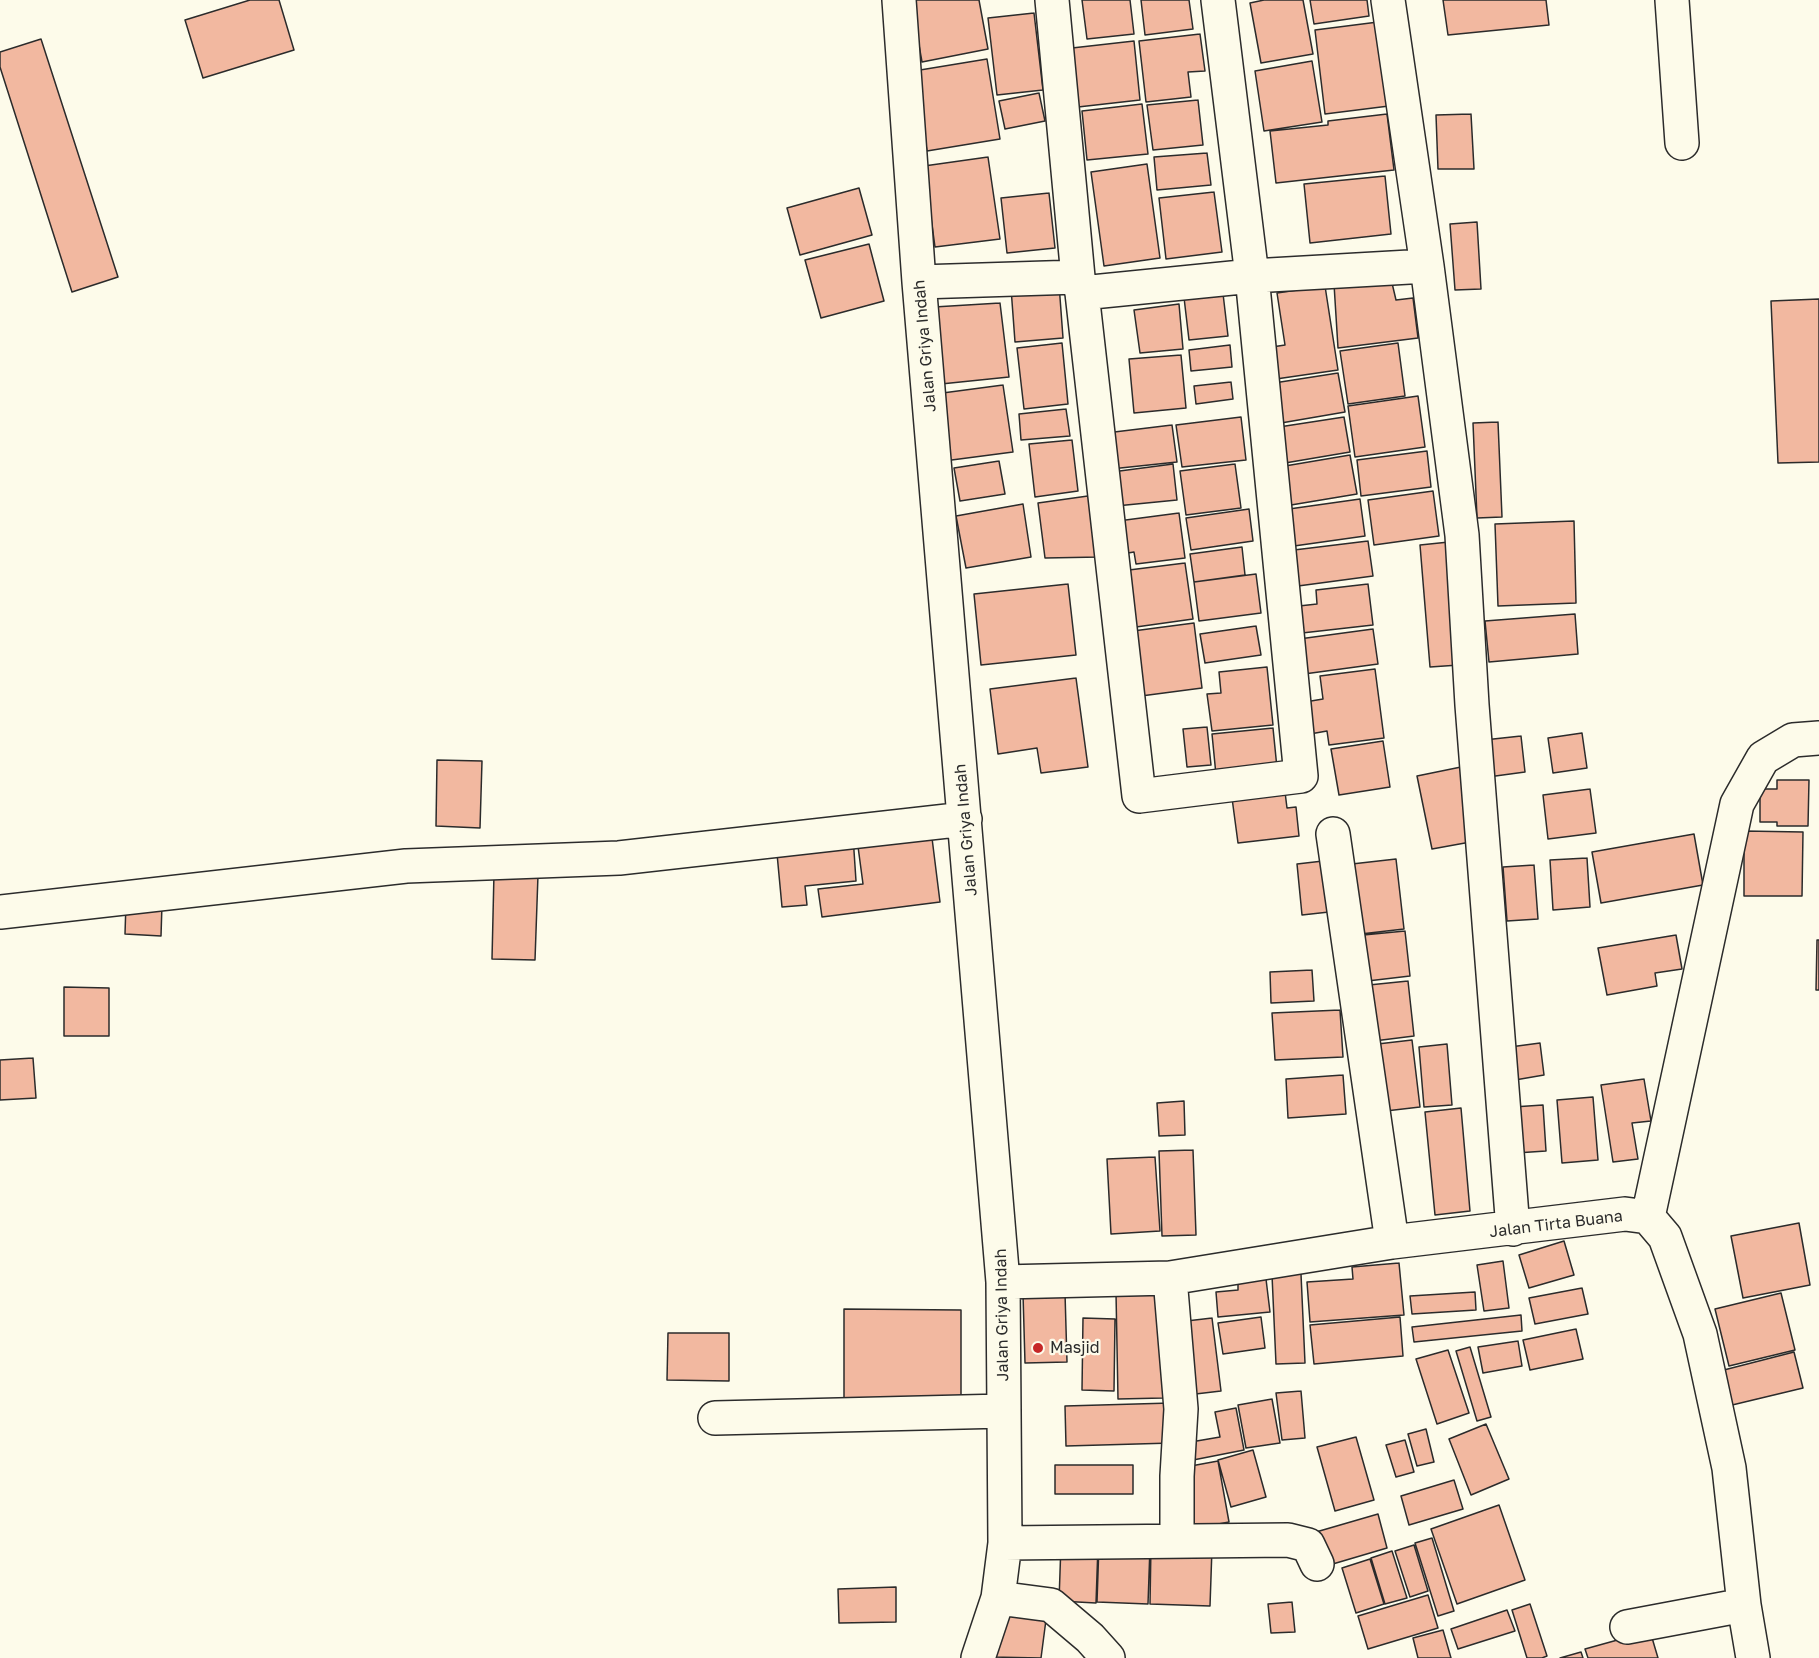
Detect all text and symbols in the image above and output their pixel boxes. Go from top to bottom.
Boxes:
street label: Jalan Griya Indah [910,279,940,413]
street label: Jalan Griya Indah [951,763,981,897]
street label: Jalan Tirta Buana [1488,1206,1624,1242]
street label: Jalan Griya Indah [991,1248,1013,1382]
place label: Masjid [1050,1338,1100,1358]
marker: Masjid [1031,1341,1045,1355]

